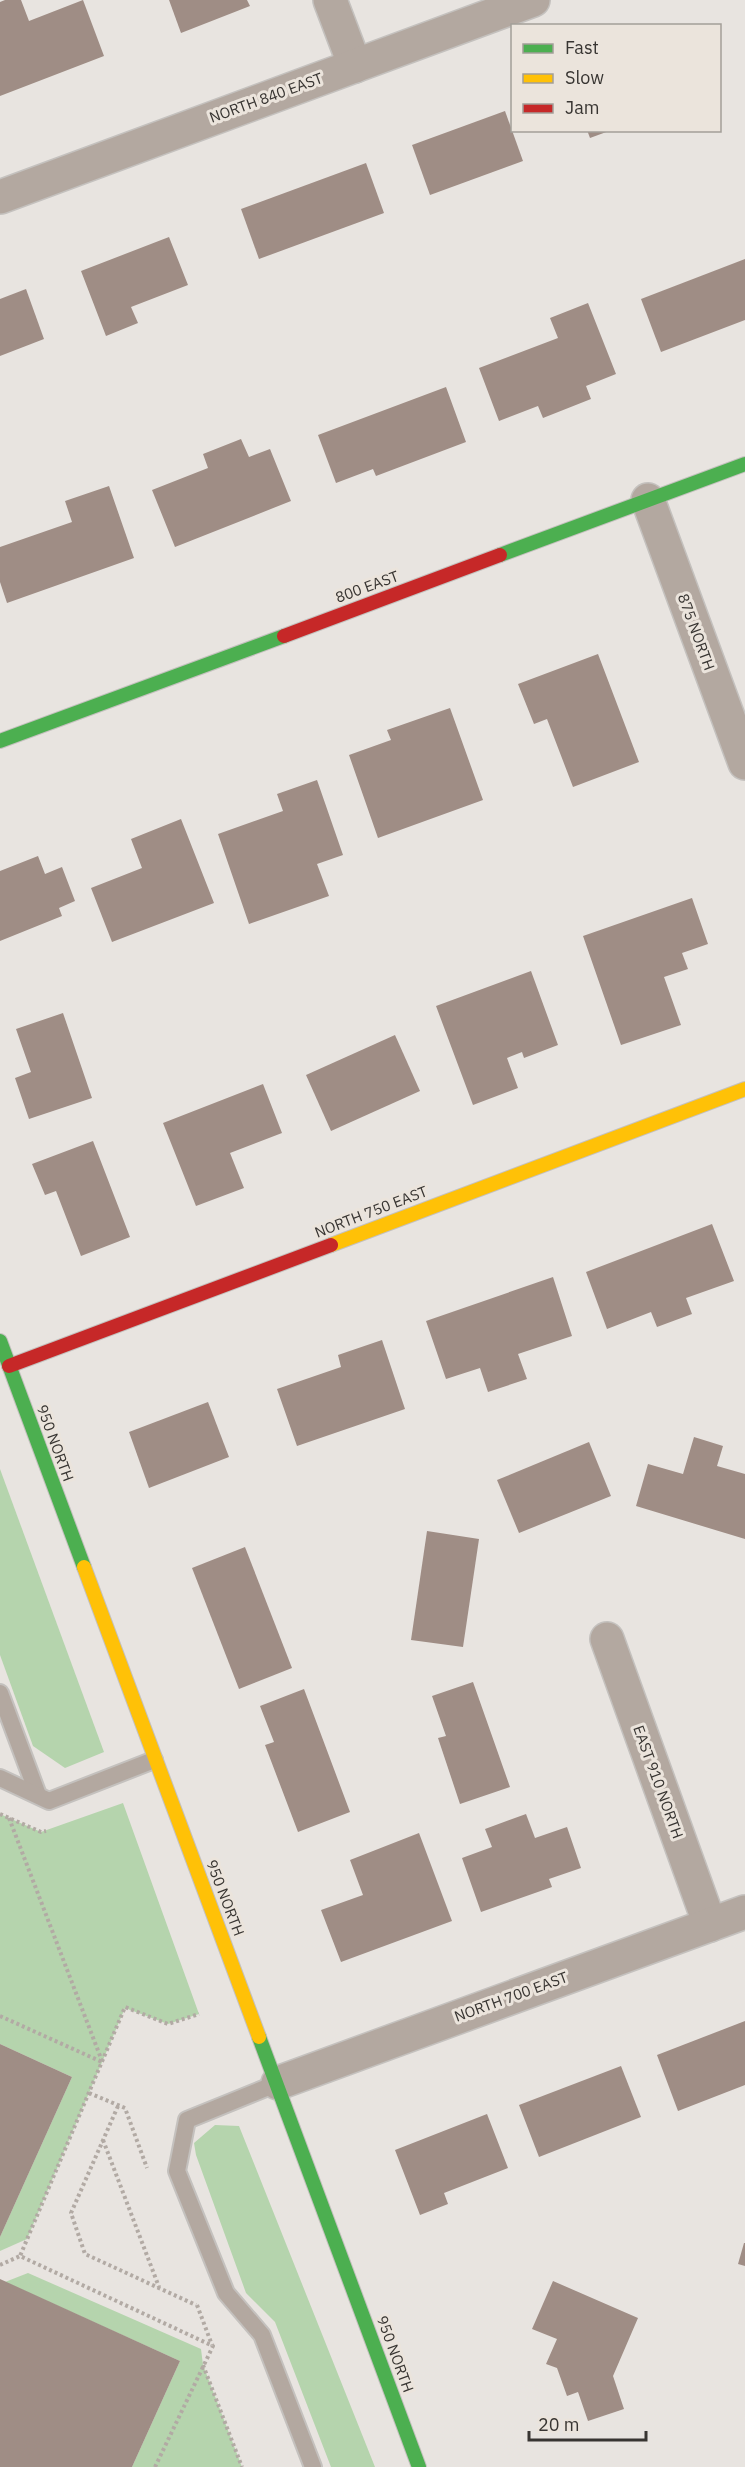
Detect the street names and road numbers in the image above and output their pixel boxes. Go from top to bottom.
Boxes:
street label: NORTH 840 EAST [207,68,325,127]
street label: 800 EAST [333,566,401,607]
street label: 875 NORTH [674,591,719,673]
street label: NORTH 750 EAST [312,1181,430,1242]
street label: 950 NORTH [33,1402,78,1484]
street label: EAST 910 NORTH [629,1723,688,1841]
street label: 950 NORTH [202,1857,249,1939]
street label: NORTH 700 EAST [452,1967,570,2026]
street label: 950 NORTH [373,2313,418,2395]

